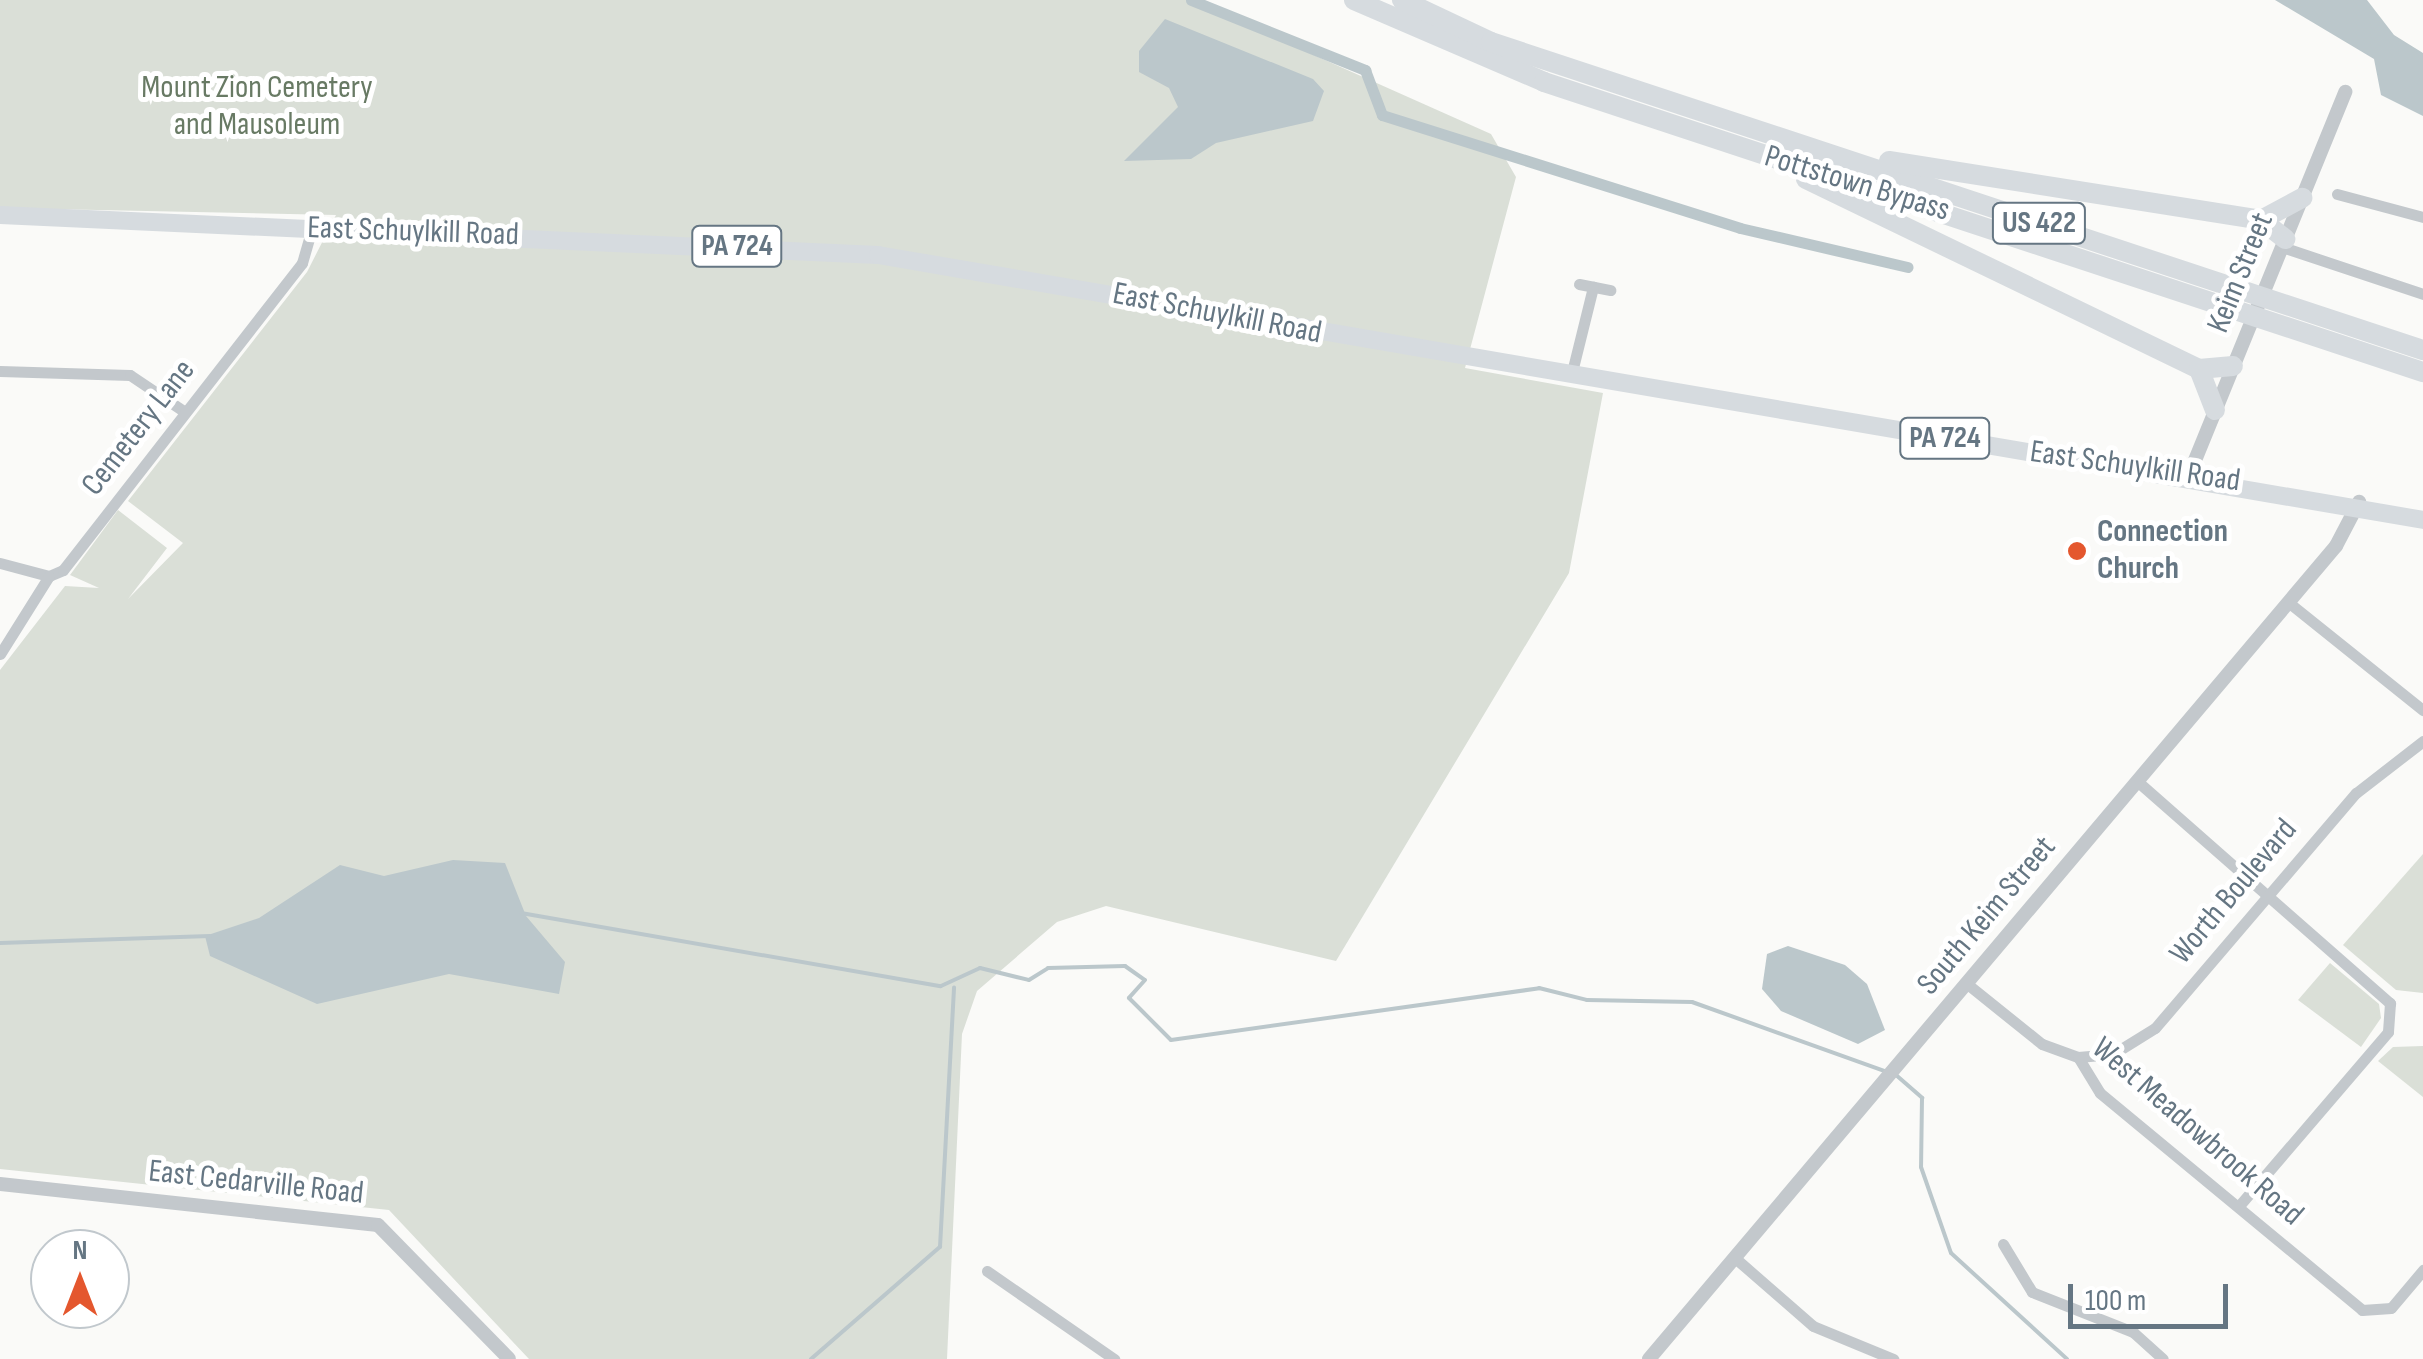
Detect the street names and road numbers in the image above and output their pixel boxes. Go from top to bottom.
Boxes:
street label: Pottstown Bypass [1760,138,1954,230]
road number: US 422 [1992,198,2086,248]
street label: Keim Street [2200,207,2282,339]
street label: East Schuylkill Road [307,209,519,255]
road number: PA 724 [690,221,784,271]
street label: East Schuylkill Road [1109,275,1325,353]
street label: Cemetery Lane [74,353,204,503]
road number: PA 724 [1898,413,1992,463]
street label: East Schuylkill Road [2028,433,2242,501]
street label: Worth Boulevard [2162,812,2306,972]
street label: South Keim Street [1910,829,2064,1003]
street label: West Meadowbrook Road [2084,1030,2310,1234]
street label: East Cedarville Road [147,1153,365,1213]

